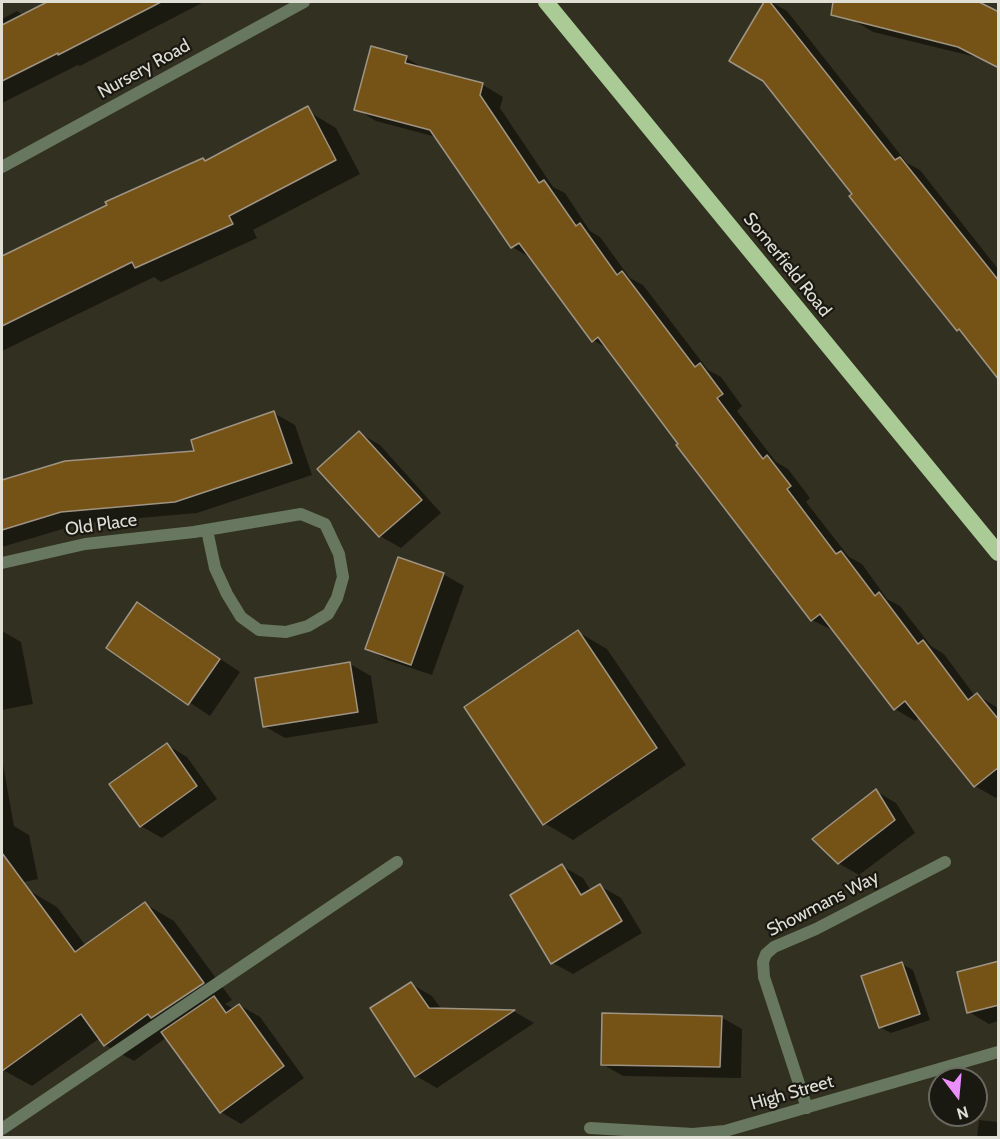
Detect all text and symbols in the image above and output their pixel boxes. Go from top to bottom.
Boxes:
street label: Nursery Road [94,35,194,103]
street label: Somerfield Road [739,209,835,321]
street label: Old Place [64,509,138,541]
street label: Showmans Way [763,867,883,941]
north arrow [928,1067,988,1127]
street label: High Street [748,1071,836,1115]
text: N [954,1102,971,1124]

